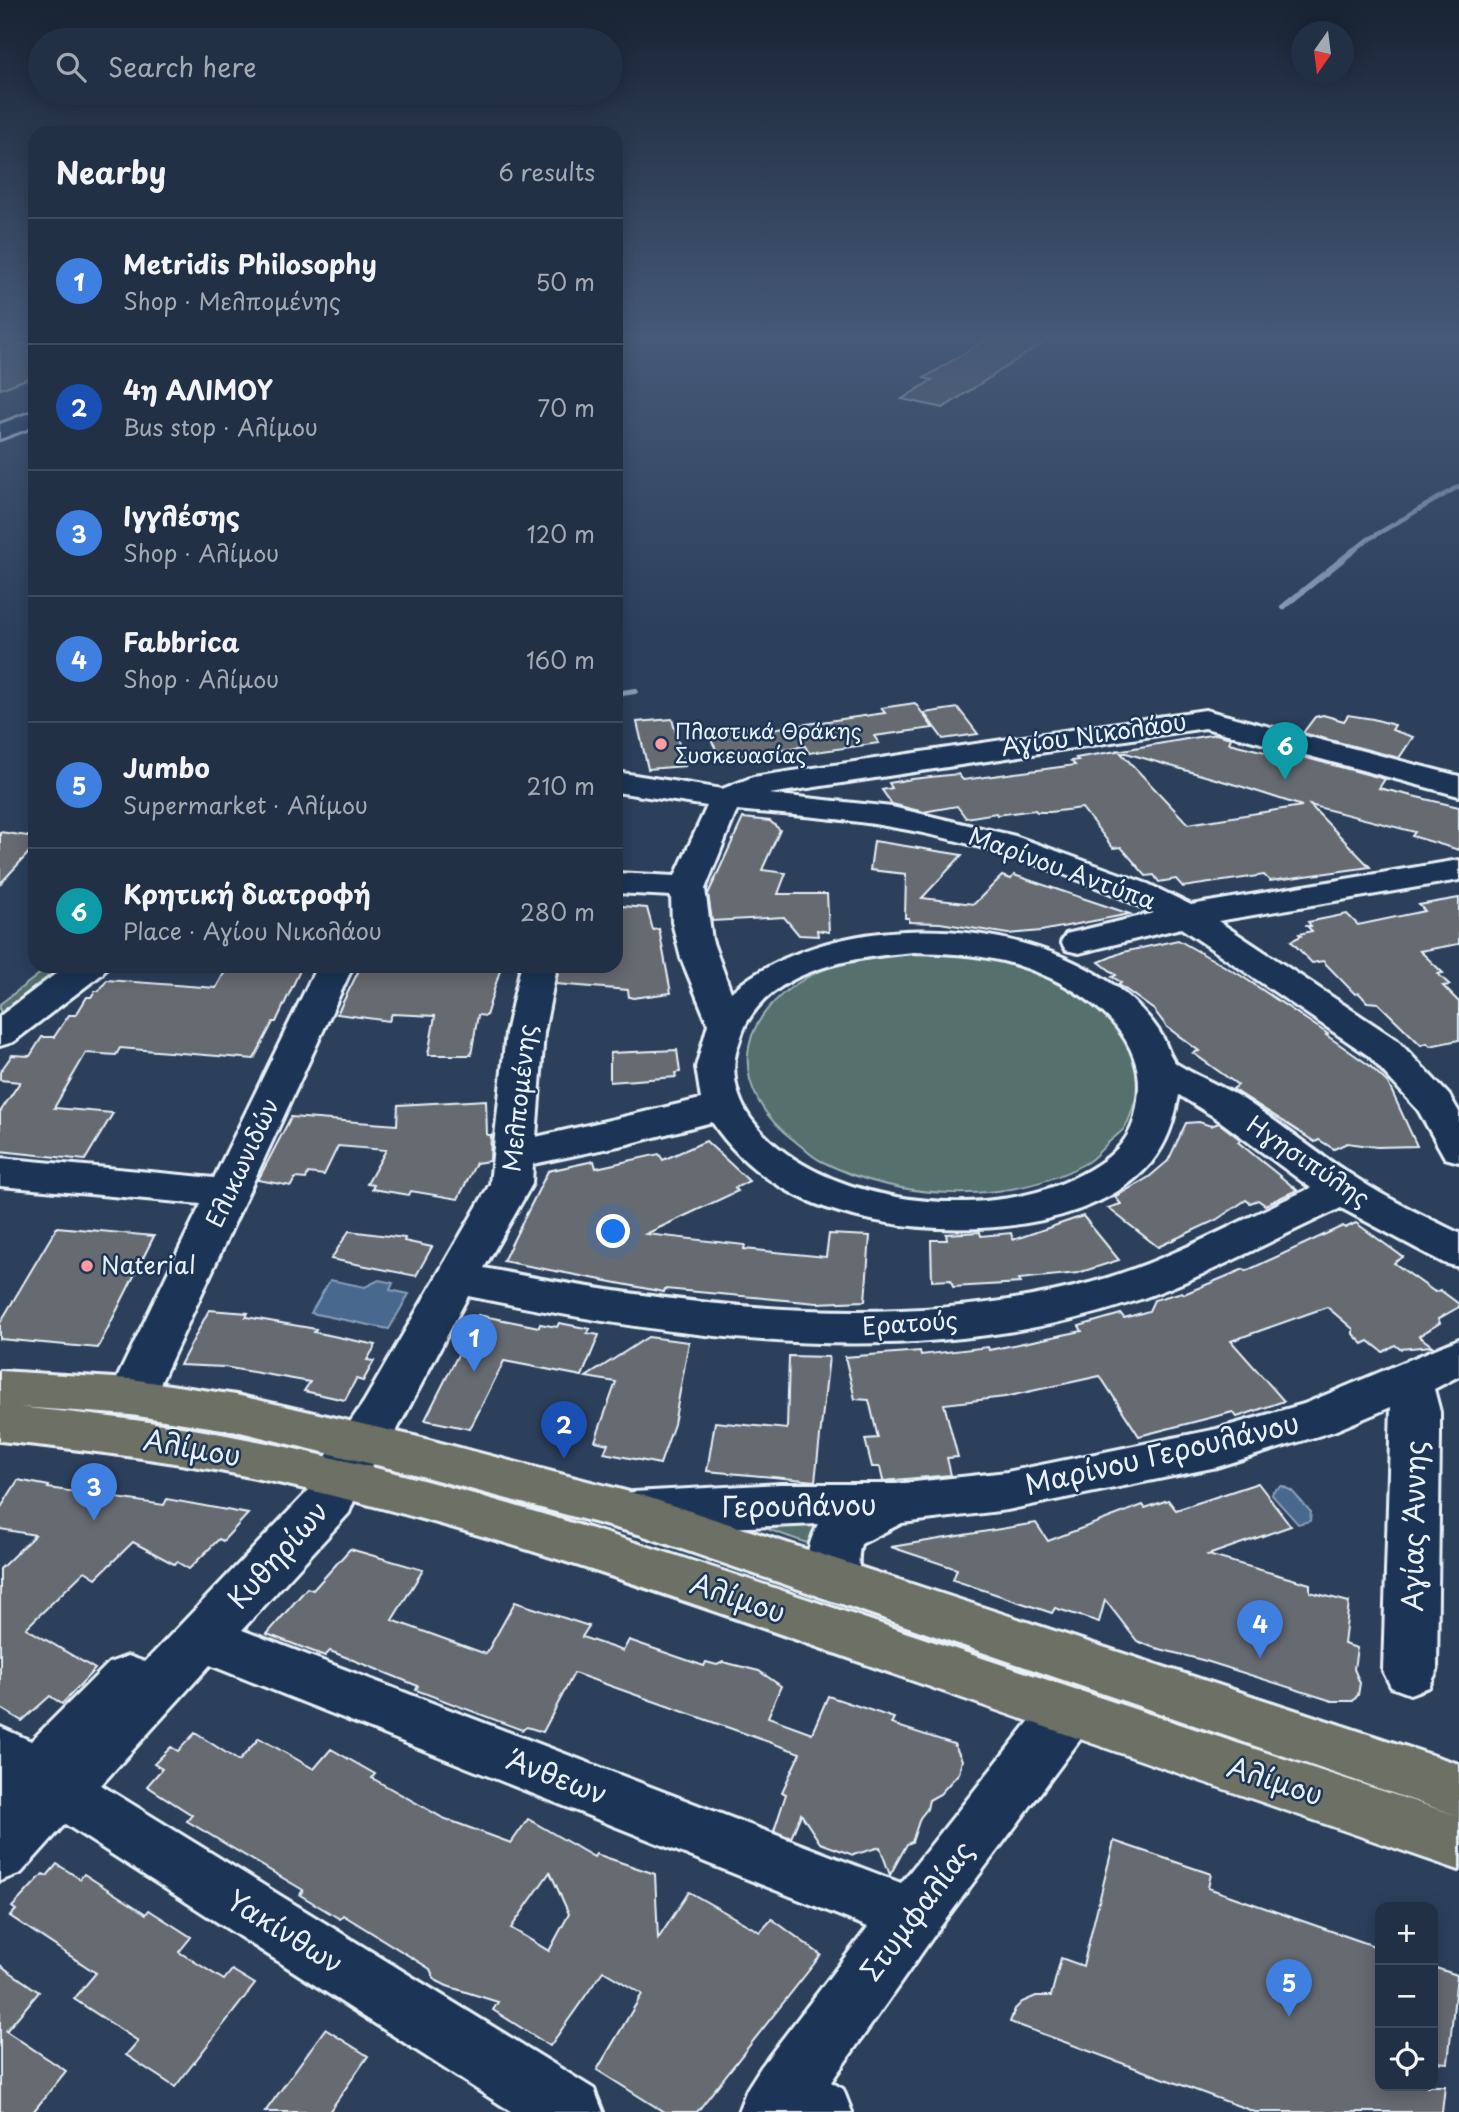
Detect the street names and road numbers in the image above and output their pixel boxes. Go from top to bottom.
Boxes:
street label: Αγίου Νικολάου [999,702,1189,764]
street label: Μαρίνου Αντύπα [964,817,1161,918]
street label: Μελπομένης [492,1022,544,1174]
street label: Ελικωνιδών [195,1091,287,1233]
street label: Ηγησιπύλης [1240,1106,1378,1215]
street label: Ερατούς [861,1301,959,1343]
street label: Μαρίνου Γερουλάνου [1020,1400,1303,1505]
street label: Αλίμου [140,1417,244,1476]
street label: Αγίας Άννης [1390,1440,1435,1612]
street label: Γερουλάνου [721,1482,877,1527]
street label: Κυθηρίων [216,1490,337,1618]
street label: Αλίμου [685,1560,792,1633]
street label: Άνθεων [501,1737,614,1814]
street label: Αλίμου [1222,1744,1329,1815]
street label: Στυμφαλίας [849,1831,983,1989]
street label: Υακίνθων [219,1878,352,1983]

